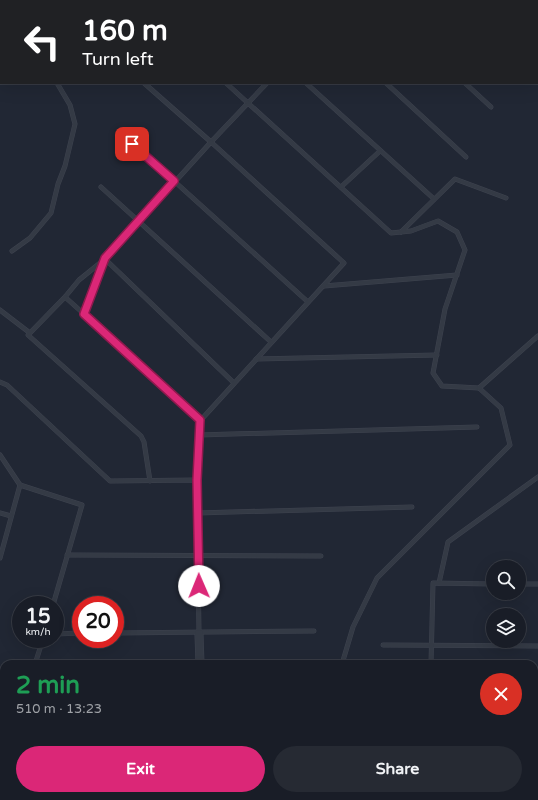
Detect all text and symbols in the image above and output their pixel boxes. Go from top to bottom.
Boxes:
text: 160 m [82,14,168,48]
icon: left [16,16,68,68]
text: Turn left [82,48,154,70]
pin [115,127,149,161]
icon: arrive [121,133,143,155]
map controls [486,560,526,648]
button: search [486,560,526,600]
position arrow [178,565,220,607]
speed limit sign: 20 [72,596,124,648]
text: 15 [25,605,51,629]
button: layers [486,608,526,648]
text: km/h [25,626,51,638]
text: 2 min [16,671,80,700]
button: close [480,673,522,715]
text: 510 m · 13:23 [16,701,102,717]
button: Exit [16,746,265,792]
button: Share [273,746,522,792]

